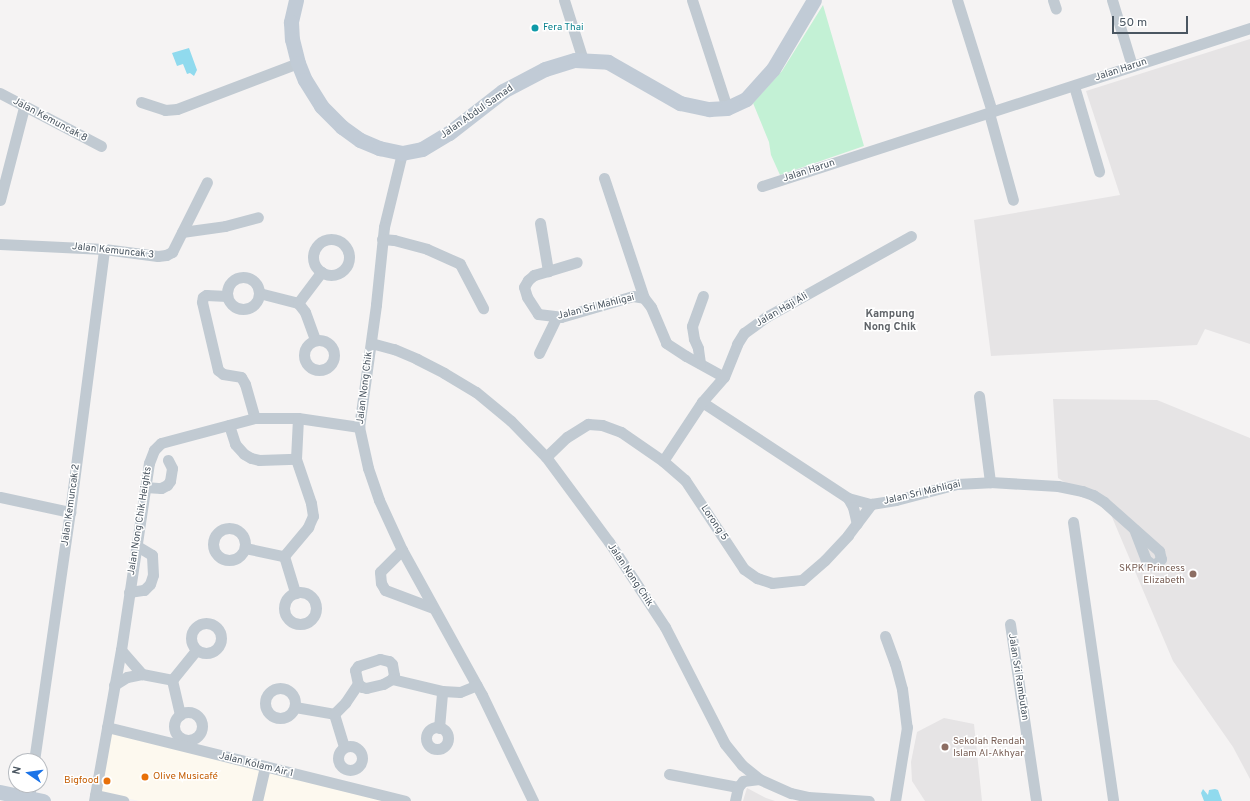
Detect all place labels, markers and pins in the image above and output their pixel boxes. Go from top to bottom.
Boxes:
place label: Fera Thai [543,22,584,34]
marker: Fera Thai [530,23,540,33]
place label: SKPK Princess Elizabeth [1119,562,1185,586]
marker: SKPK Princess Elizabeth [1188,569,1198,579]
place label: Sekolah Rendah Islam Al-Akhyar [953,735,1025,758]
marker: Sekolah Rendah Islam Al-Akhyar [940,742,950,752]
place label: Olive Musicafé [153,771,218,783]
marker: Olive Musicafé [140,772,150,782]
place label: Bigfood [64,775,99,787]
marker: Bigfood [102,776,112,786]

